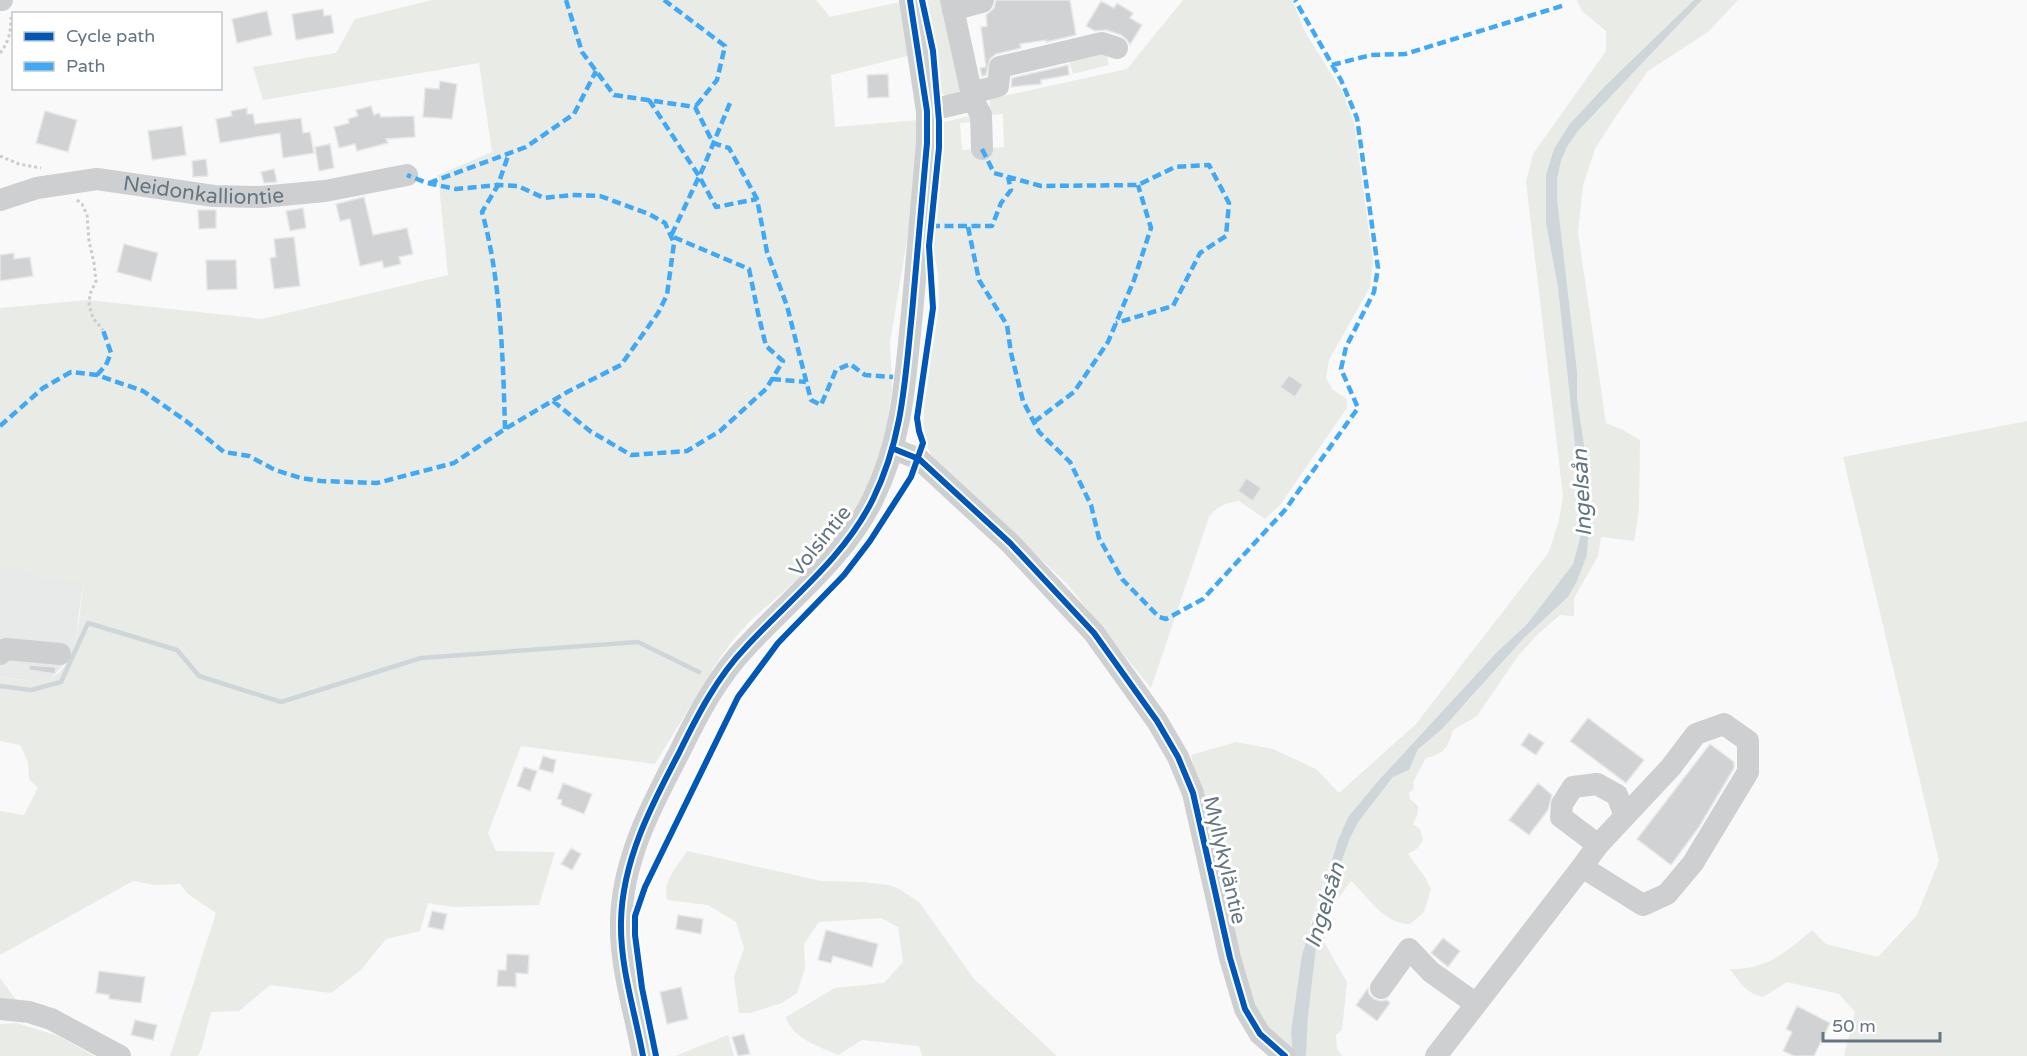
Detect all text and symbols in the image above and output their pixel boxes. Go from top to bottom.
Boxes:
legend [12,12,222,90]
text: Cycle path [66,25,155,47]
text: Path [66,55,105,77]
street label: Neidonkalliontie [121,171,285,210]
water label: Ingelsån [1567,448,1597,537]
street label: Volsintie [784,501,857,582]
street label: Myllykyläntie [1198,794,1251,927]
water label: Ingelsån [1300,859,1350,951]
scale bar [1823,1005,1940,1043]
text: 50 m [1832,1015,1876,1037]

